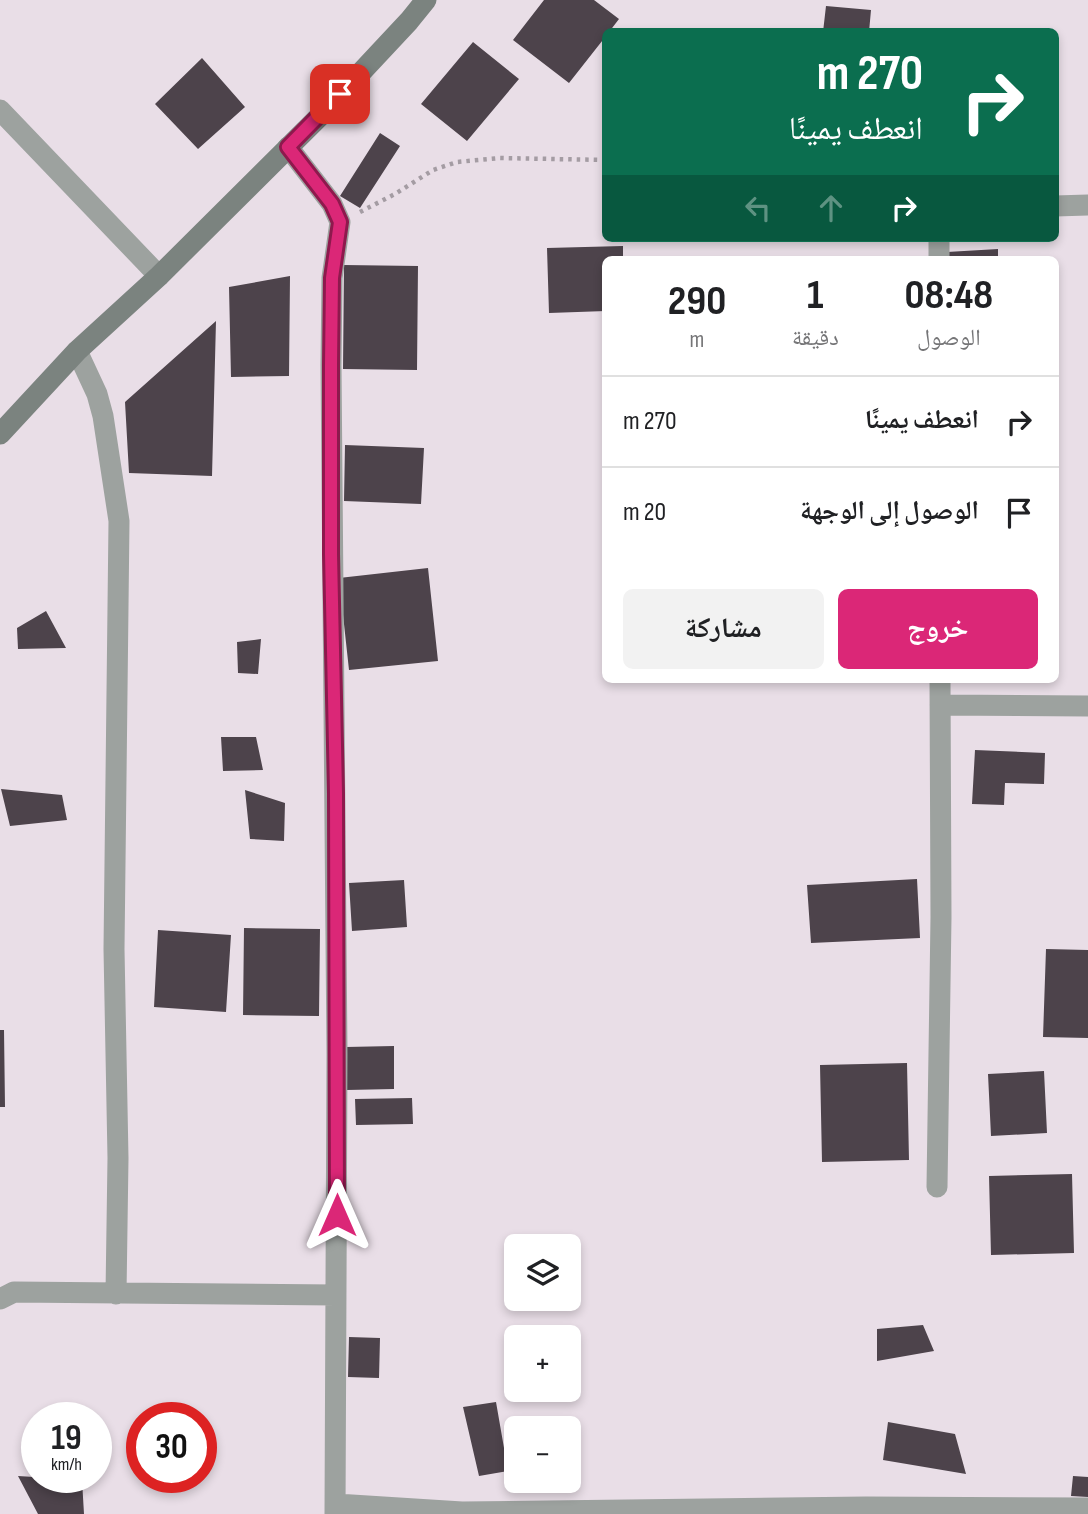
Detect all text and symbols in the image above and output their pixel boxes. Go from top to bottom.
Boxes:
text: 270 m [817,45,923,104]
icon: right [947,56,1038,147]
pin [310,64,370,124]
icon: arrive [321,75,359,113]
text: انعطف يمينًا [789,110,923,149]
icon: left [739,189,777,227]
icon: ahead [812,189,850,227]
icon: right [885,189,923,227]
text: 1 [807,270,824,321]
text: 08:48 [905,270,993,321]
text: 290 [668,276,726,327]
text: دقيقة [792,324,839,352]
text: الوصول [917,324,981,352]
text: m [690,326,704,354]
icon: right [1000,403,1038,441]
text: انعطف يمينًا [865,405,979,436]
text: 270 m [623,406,677,437]
icon: arrive [1000,494,1038,532]
text: الوصول إلى الوجهة [800,496,979,527]
text: 20 m [623,497,666,528]
button: مشاركة [623,589,824,669]
button: خروج [838,589,1038,669]
position arrow [300,1178,374,1252]
map controls [504,1234,581,1493]
button: layers [504,1234,581,1311]
button: + [504,1325,581,1402]
speed limit sign: 30 [126,1402,217,1493]
button: − [504,1416,581,1493]
text: 19 [51,1417,82,1460]
text: km/h [51,1454,82,1475]

